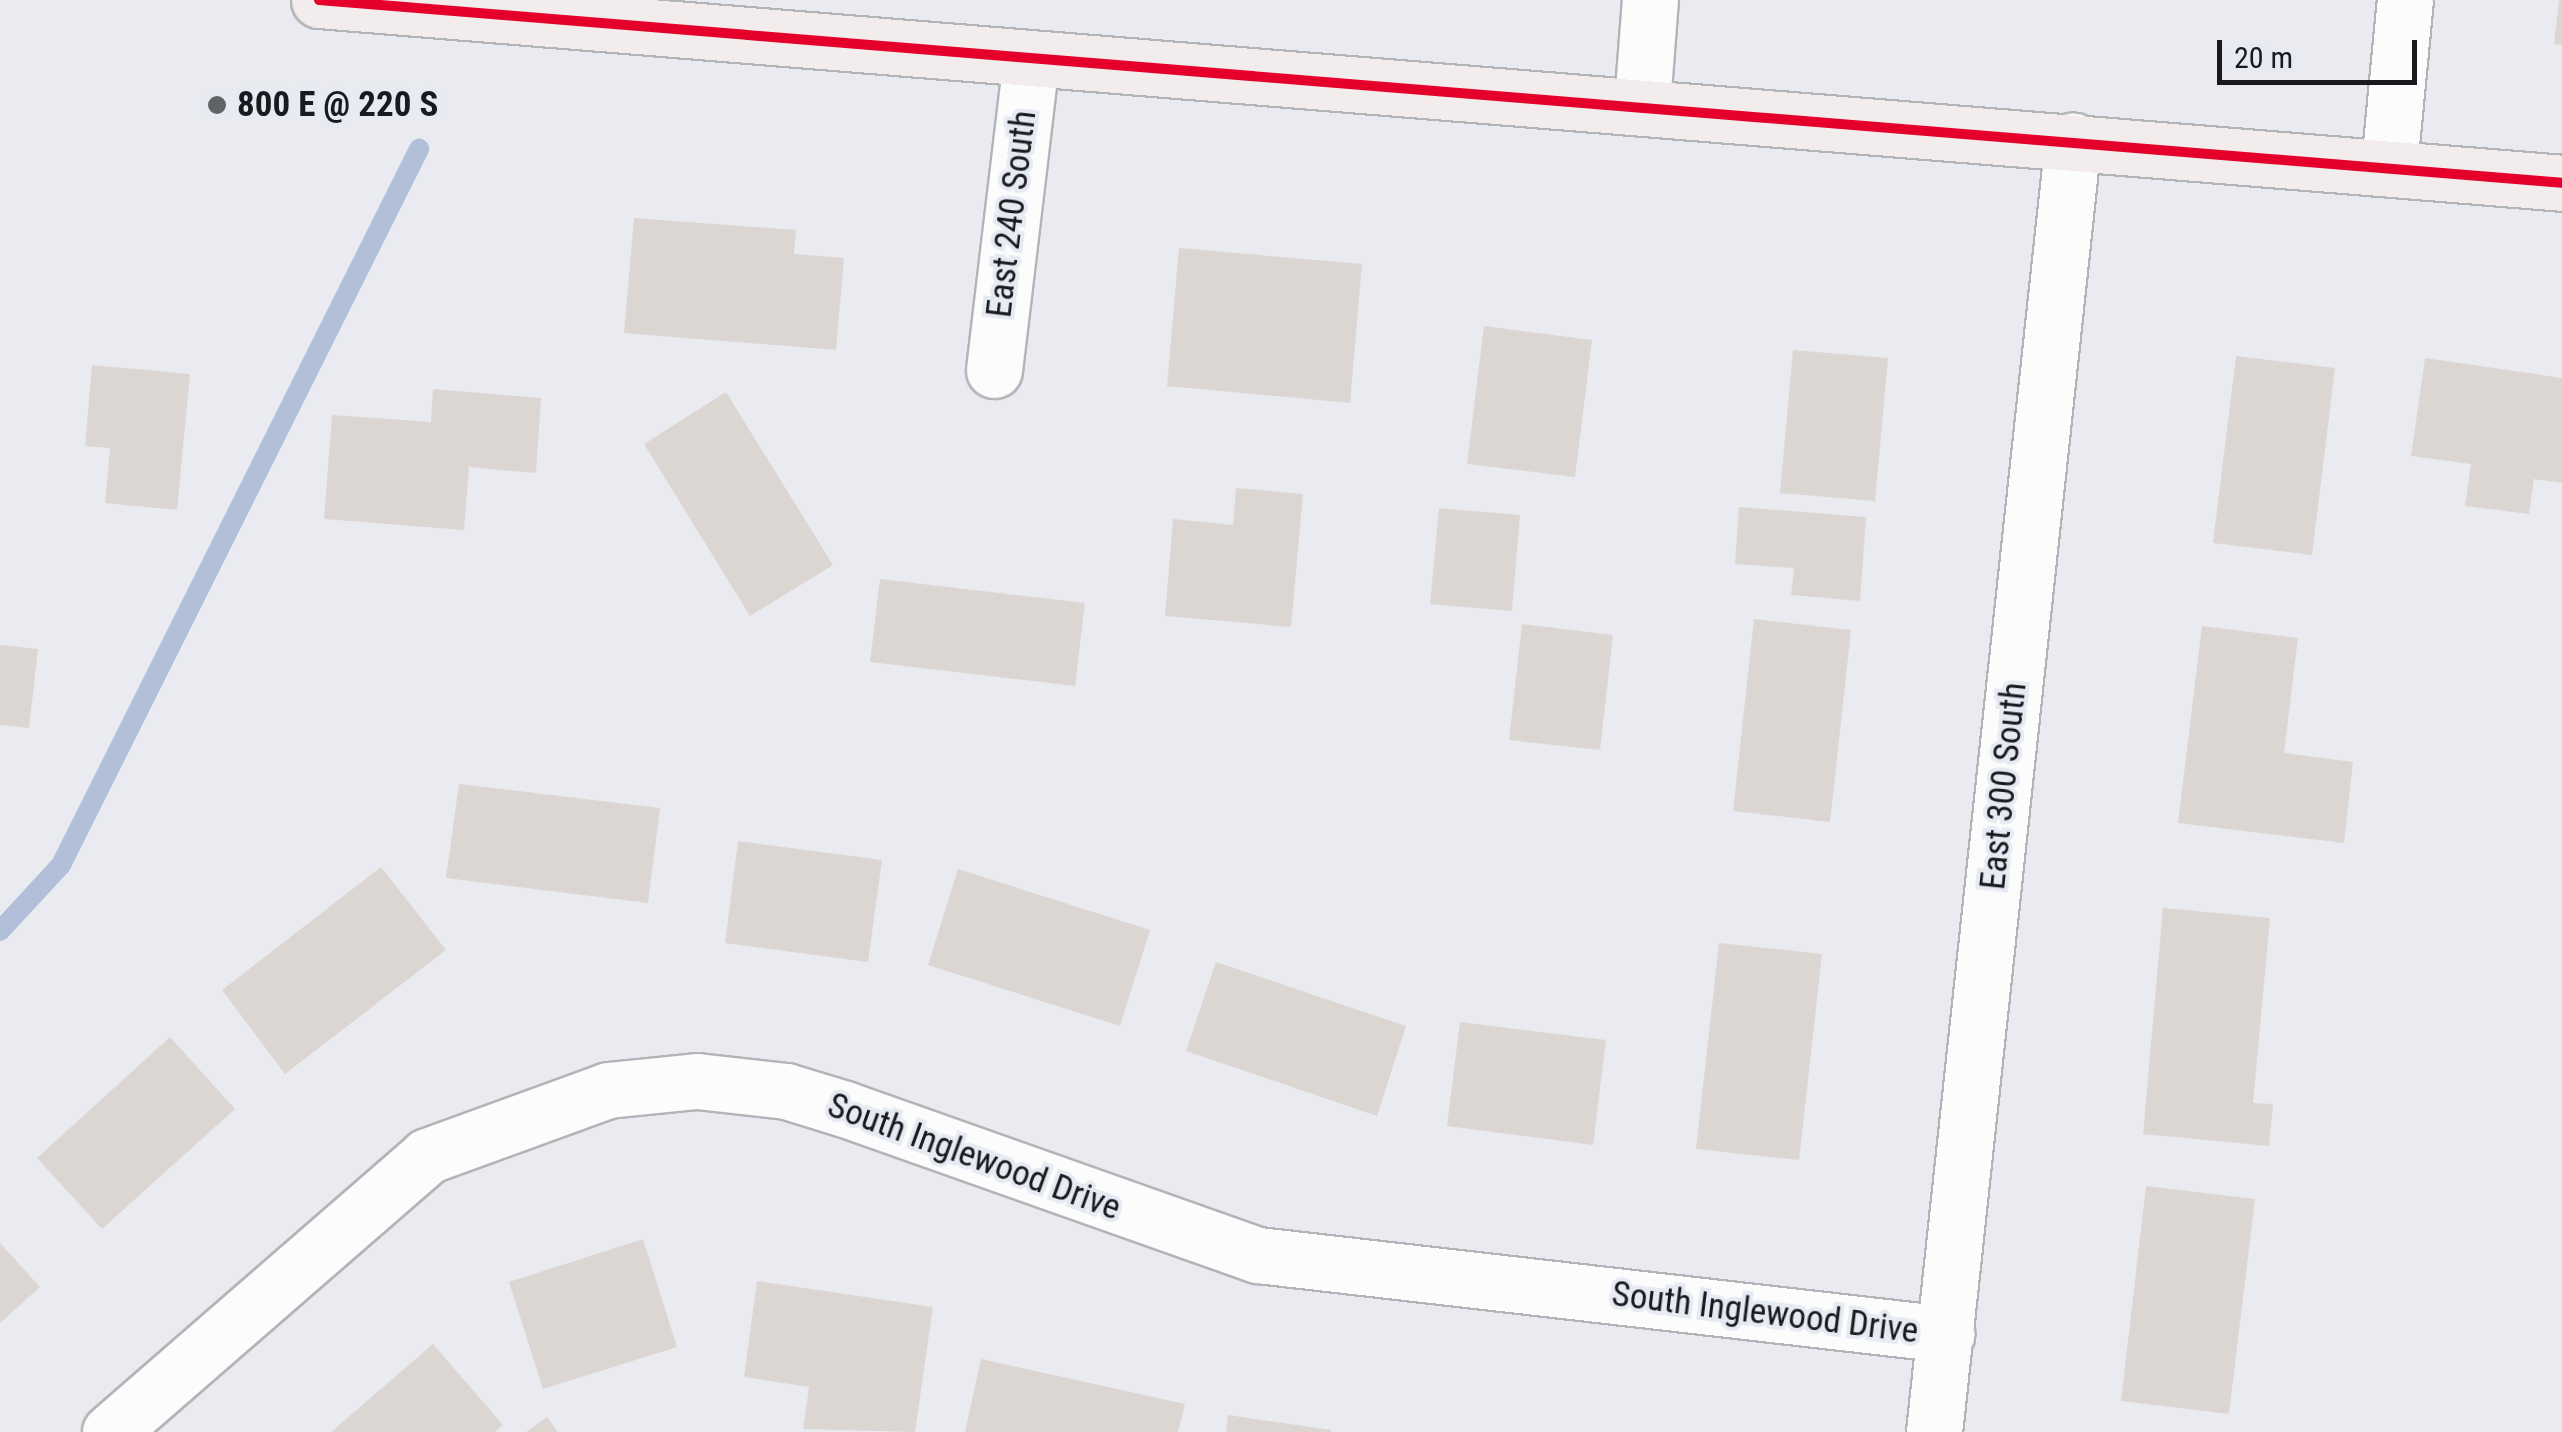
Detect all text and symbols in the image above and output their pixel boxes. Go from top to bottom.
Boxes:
scale bar [2222,20,2422,82]
text: 20 m [2234,40,2293,75]
place label: 800 E @ 220 S [237,84,438,126]
marker: 800 E @ 220 S [206,94,228,116]
street label: East 240 South [978,108,1046,320]
street label: East 300 South [1972,680,2036,892]
street label: South Inglewood Drive [822,1085,1126,1229]
street label: South Inglewood Drive [1609,1273,1921,1353]

